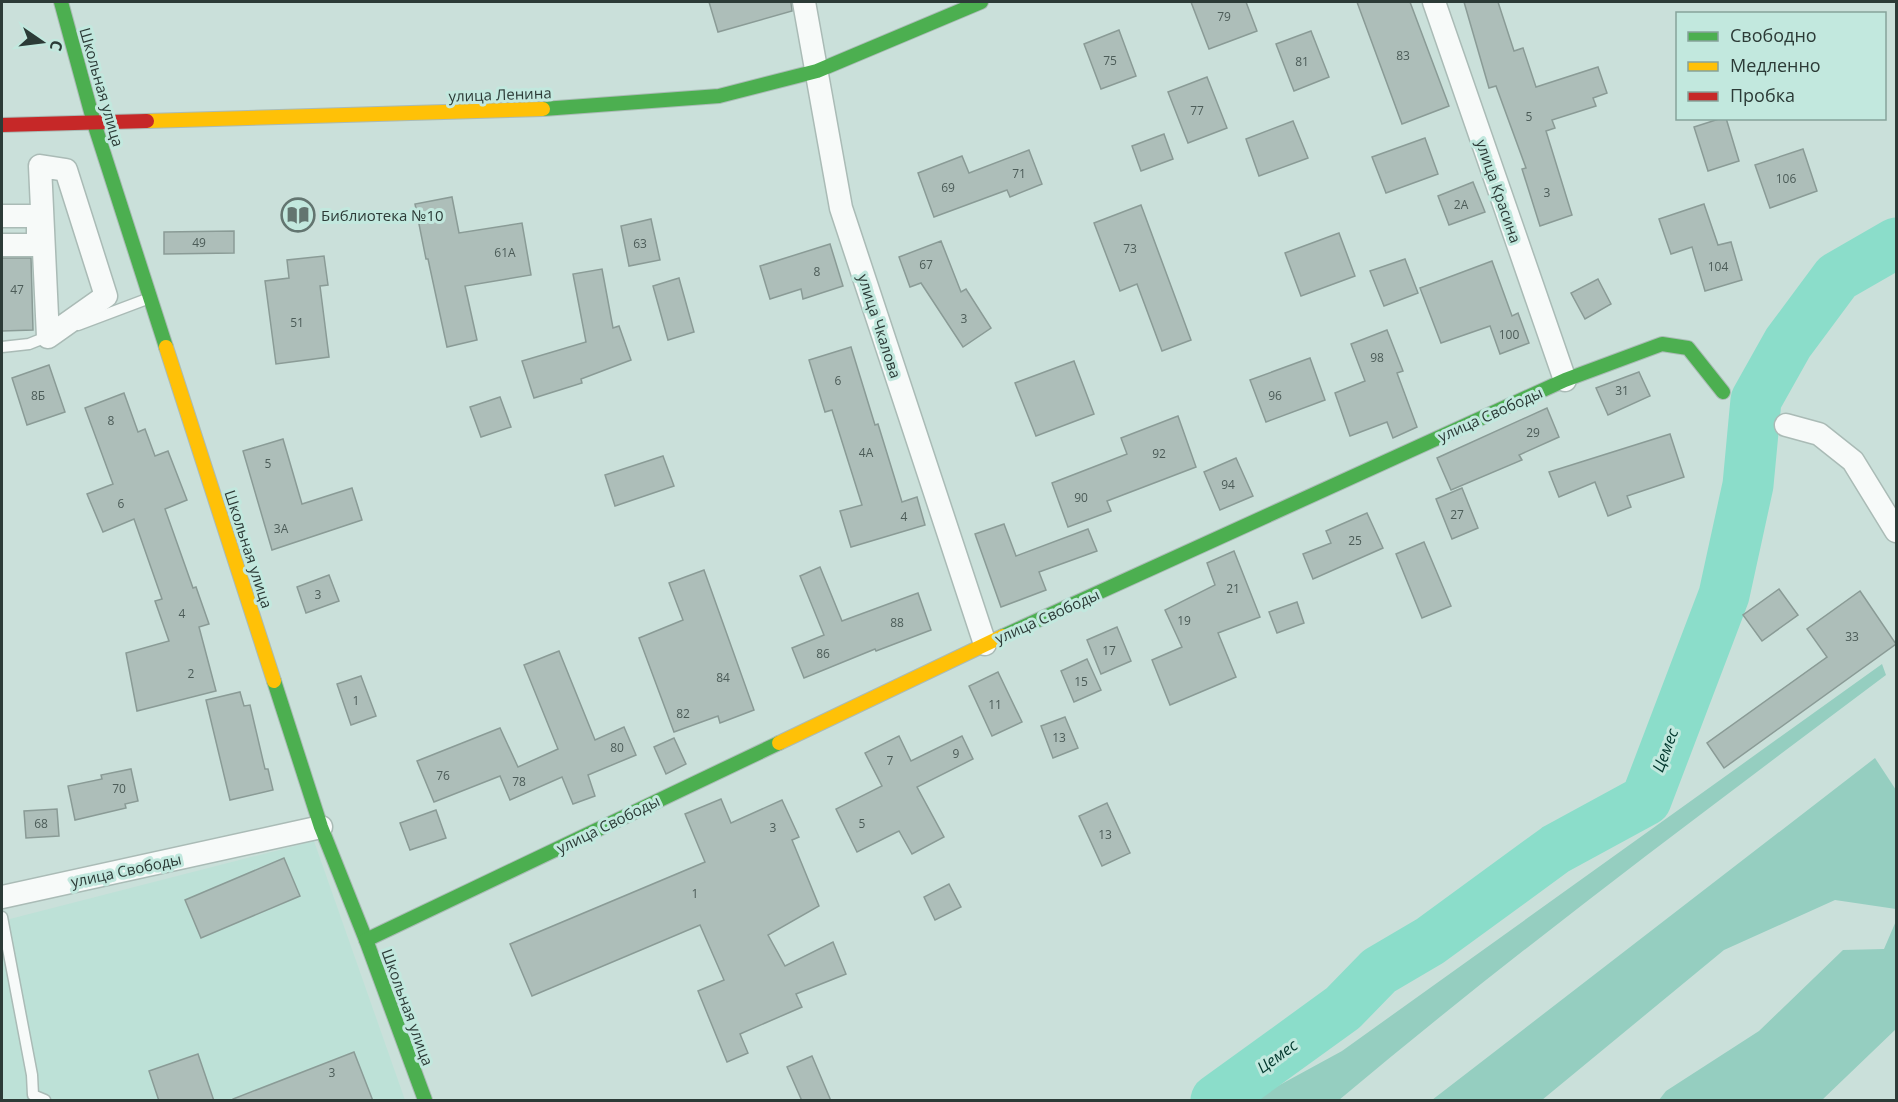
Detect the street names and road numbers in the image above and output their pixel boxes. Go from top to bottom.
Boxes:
street label: Школьная улица [75,25,129,149]
street label: улица Ленина [448,82,552,106]
street label: улица Красина [1472,136,1526,246]
street label: улица Чкалова [854,271,906,381]
street label: улица Свободы [1435,382,1545,446]
street label: Школьная улица [220,487,278,611]
street label: улица Свободы [992,584,1102,648]
street label: улица Свободы [553,790,663,858]
street label: улица Свободы [69,849,183,891]
street label: Школьная улица [378,946,438,1068]

